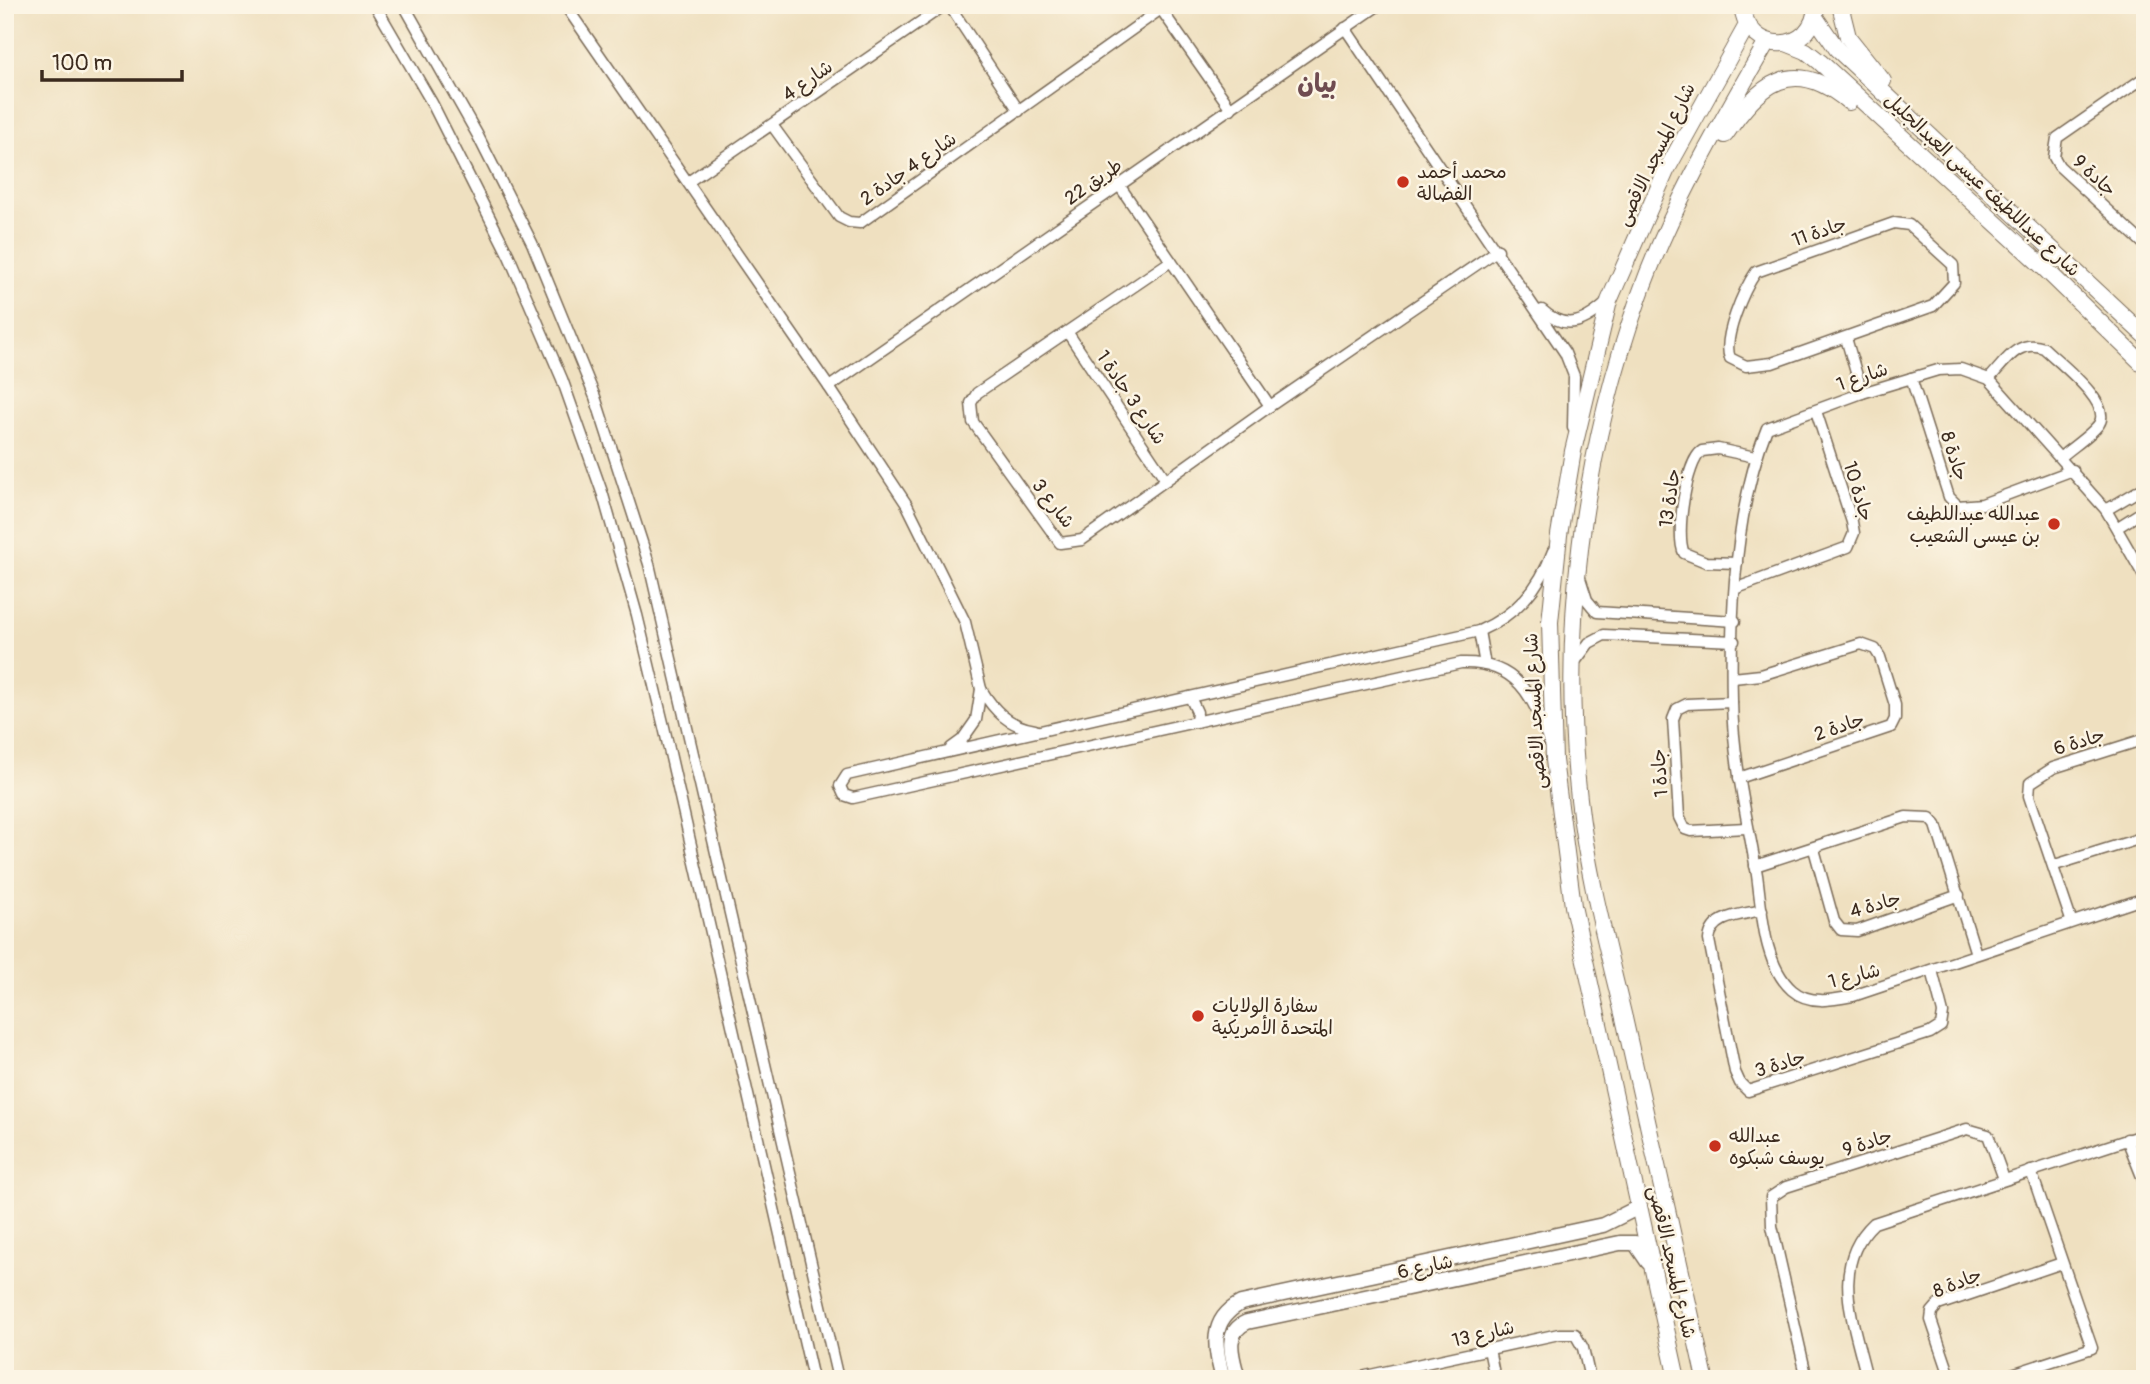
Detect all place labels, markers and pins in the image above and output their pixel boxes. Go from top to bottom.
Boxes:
place label: محمد أحمد الفضالة [1417,160,1507,206]
marker: محمد أحمد الفضالة [1395,174,1411,190]
place label: عبدالله عبداللطيف بن عيسى الشعيب [1907,502,2040,548]
marker: عبدالله عبداللطيف بن عيسى الشعيب [2046,516,2062,532]
place label: سفارة الولايات المتحدة الأمريكية [1212,994,1333,1040]
marker: سفارة الولايات المتحدة الأمريكية [1190,1008,1206,1024]
place label: عبدالله يوسف شبكوه [1729,1124,1825,1170]
marker: عبدالله يوسف شبكوه [1707,1138,1723,1154]

